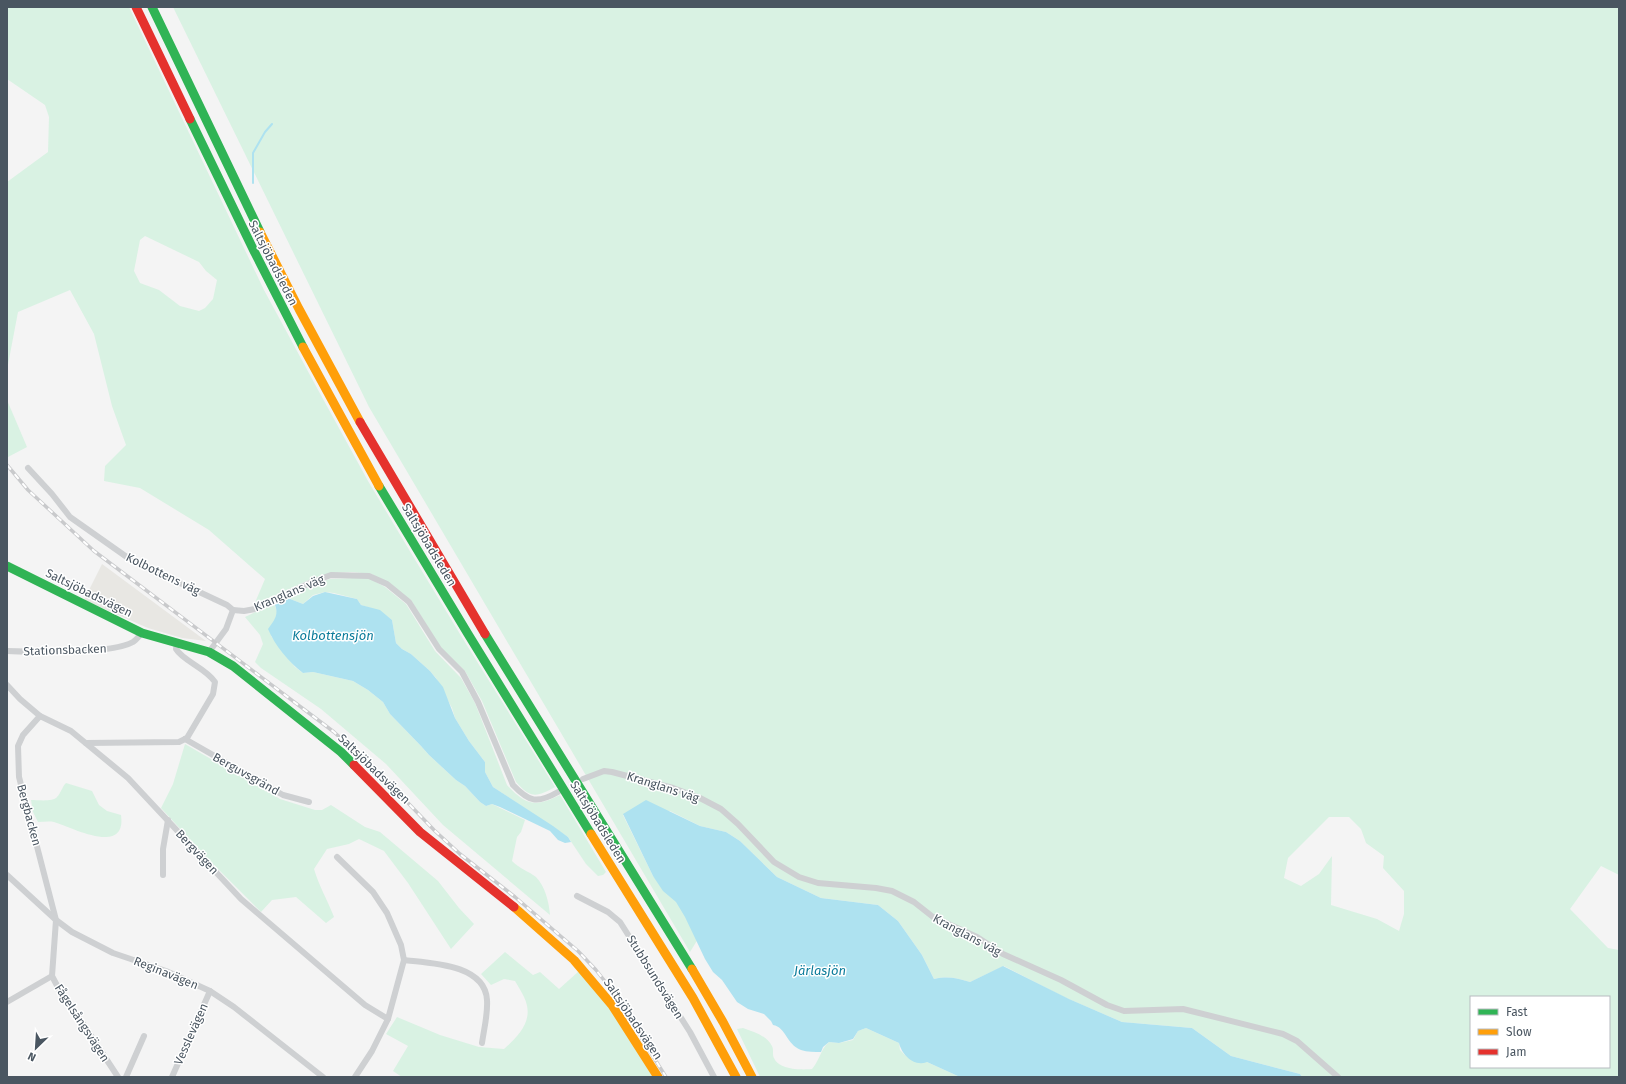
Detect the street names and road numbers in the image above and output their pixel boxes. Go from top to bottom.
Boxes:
street label: Saltsjöbadsleden [245,218,301,308]
street label: Saltsjöbadsleden [399,501,459,589]
street label: Kolbottens väg [124,550,203,598]
street label: Saltsjöbadsvägen [43,566,135,620]
street label: Kranglans väg [252,572,327,614]
street label: Stationsbacken [23,642,107,658]
street label: Saltsjöbadsvägen [335,731,413,807]
street label: Berguvsgränd [210,750,282,798]
street label: Kranglans väg [625,769,702,806]
street label: Saltsjöbadsleden [567,778,629,866]
street label: Bergbacken [14,783,44,847]
street label: Bergvägen [173,827,221,877]
street label: Kranglans väg [930,911,1004,959]
street label: Stubbsundsvägen [624,933,686,1021]
street label: Reginavägen [132,954,200,992]
street label: Saltsjöbadsvägen [601,976,665,1062]
street label: Fågelsångsvägen [52,981,112,1065]
street label: Vesslevägen [171,1001,211,1067]

